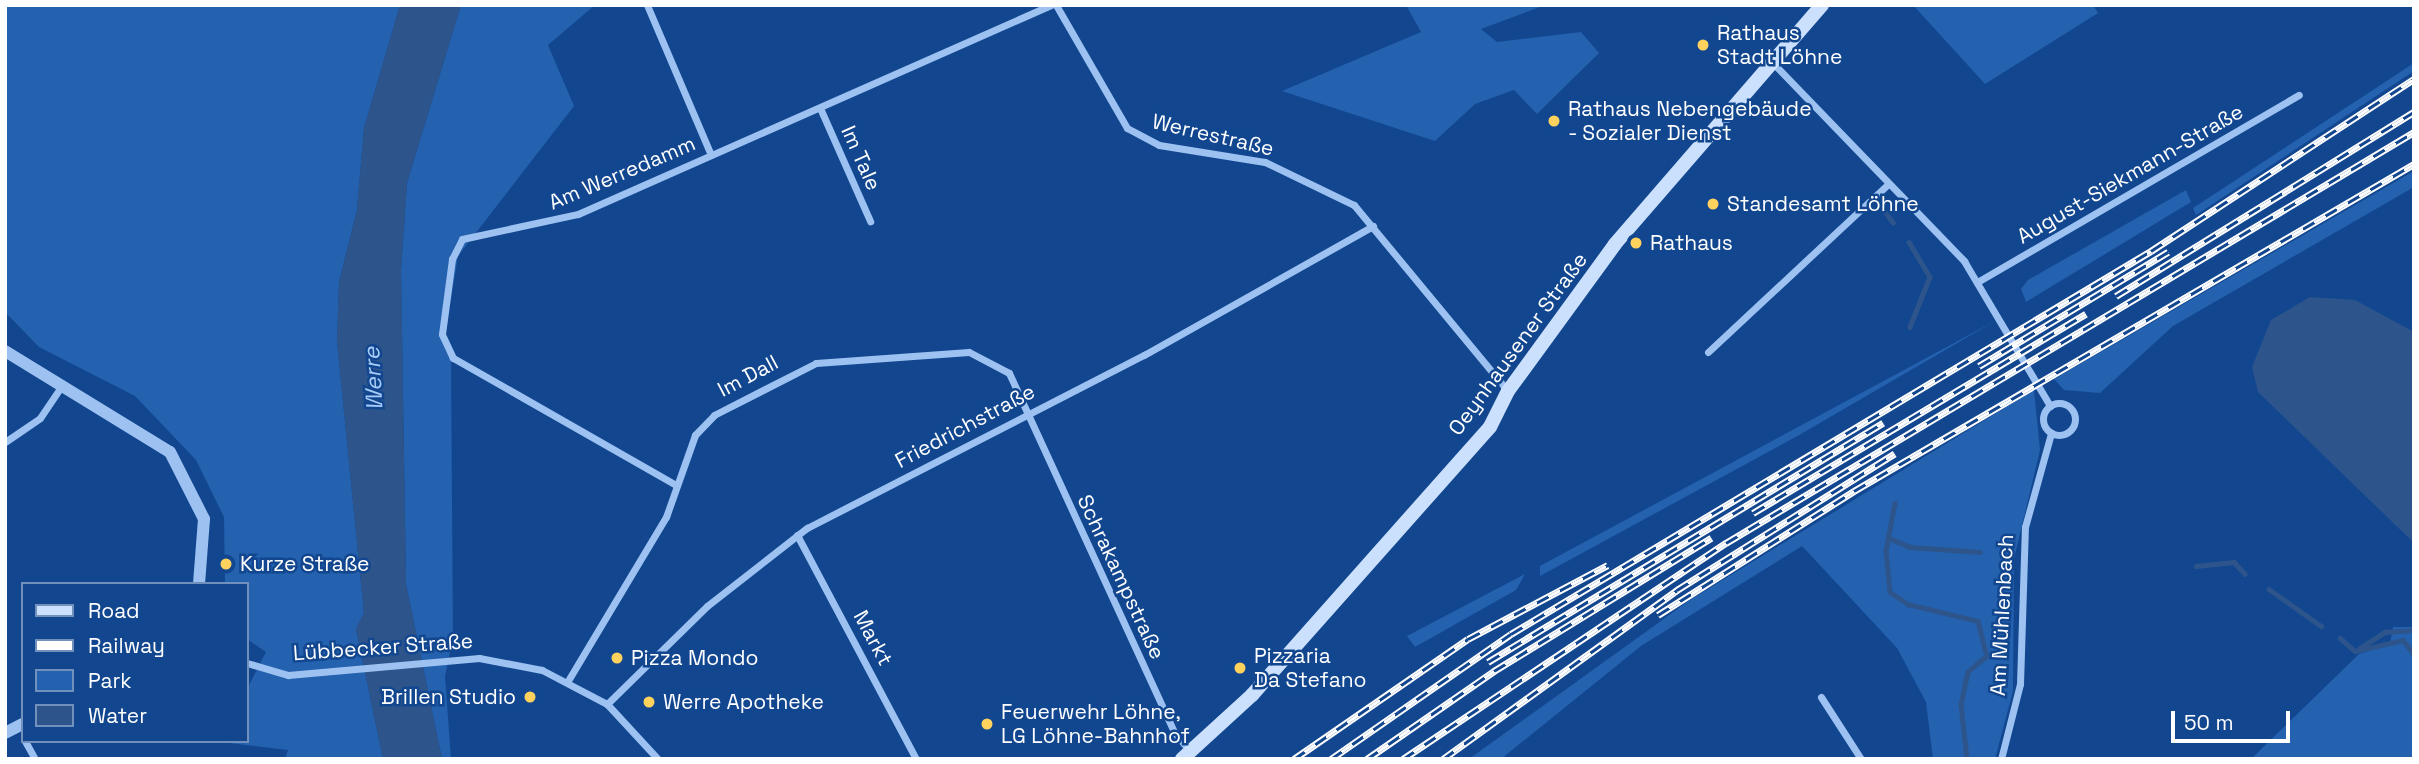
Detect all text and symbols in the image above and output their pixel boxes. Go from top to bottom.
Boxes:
place label: Rathaus Stadt Löhne [1717,20,1842,70]
marker: Rathaus Stadt Löhne [1695,37,1711,53]
place label: Rathaus Nebengebäude - Sozialer Dienst [1568,96,1812,146]
street label: August-Siekmann-Straße [2012,99,2248,249]
street label: Werrestraße [1150,109,1276,161]
marker: Rathaus Nebengebäude - Sozialer Dienst [1546,113,1562,129]
street label: Im Tale [836,121,886,195]
street label: Am Werredamm [545,131,699,215]
place label: Standesamt Löhne [1727,191,1919,217]
marker: Standesamt Löhne [1705,196,1721,212]
place label: Rathaus [1650,230,1733,256]
marker: Rathaus [1628,235,1644,251]
street label: Oeynhausener Straße [1443,248,1593,440]
water label: Werre [358,346,388,412]
street label: Im Dall [713,350,783,402]
street label: Friedrichstraße [891,379,1039,473]
street label: Schrakampstraße [1072,491,1170,663]
street label: Am Mühlenbach [1985,534,2019,696]
place label: Kurze Straße [240,551,370,577]
marker: Kurze Straße [218,556,234,572]
legend [21,582,248,743]
text: Road [88,597,140,624]
street label: Markt [848,606,898,670]
street label: Lübbecker Straße [292,628,474,666]
text: Railway [88,632,165,659]
place label: Pizzaria Da Stefano [1254,643,1367,693]
place label: Pizza Mondo [631,645,759,671]
marker: Pizza Mondo [609,650,625,666]
marker: Pizzaria Da Stefano [1232,660,1248,676]
text: Park [88,667,132,694]
place label: Brillen Studio [381,684,516,710]
marker: Brillen Studio [522,689,538,705]
place label: Werre Apotheke [663,689,824,715]
marker: Werre Apotheke [641,694,657,710]
scale bar [2174,698,2293,742]
place label: Feuerwehr Löhne, LG Löhne-Bahnhof [1001,699,1190,749]
text: Water [88,702,147,729]
text: 50 m [2184,709,2234,736]
marker: Feuerwehr Löhne, LG Löhne-Bahnhof [979,716,995,732]

